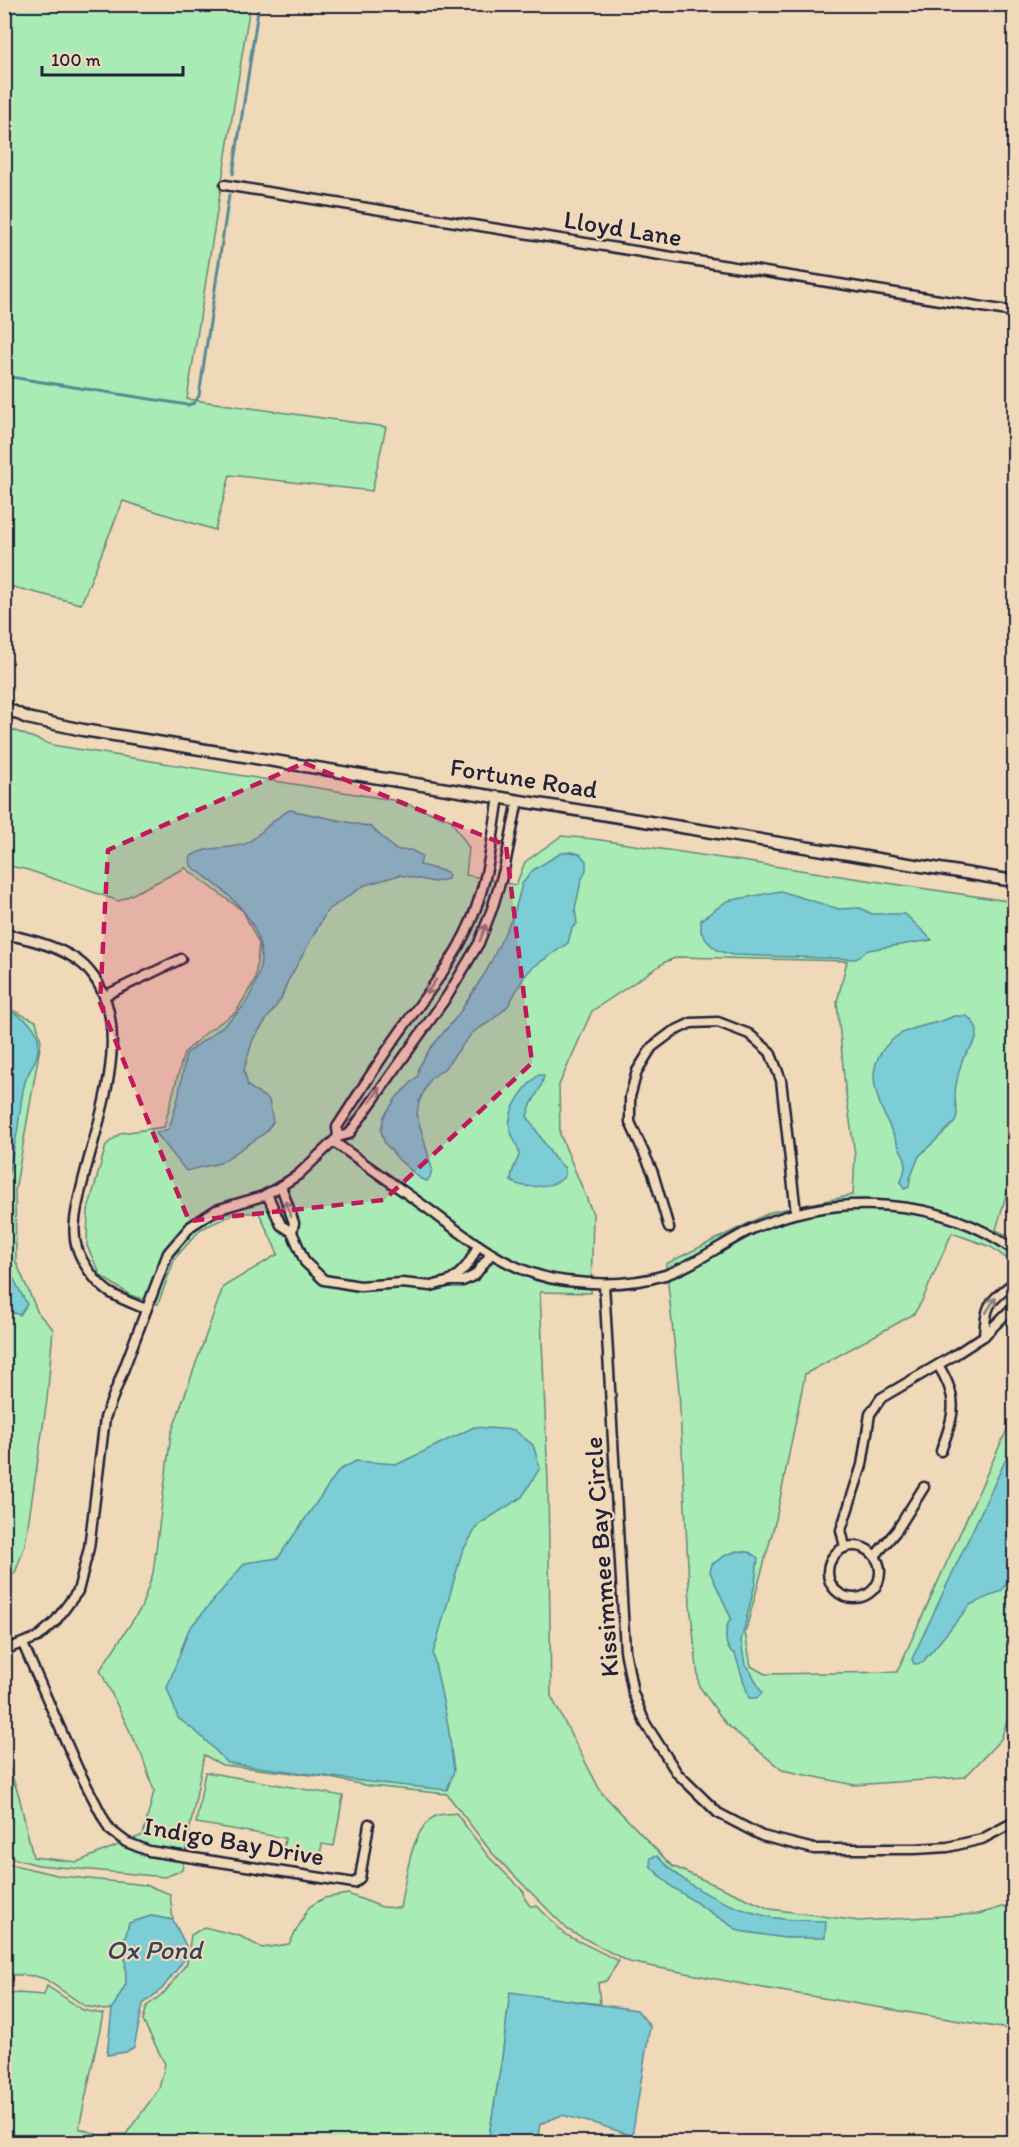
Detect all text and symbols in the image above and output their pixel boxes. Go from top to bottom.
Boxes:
scale bar [42,39,183,77]
text: 100 m [51,49,101,71]
street label: Lloyd Lane [562,203,684,253]
street label: Fortune Road [448,751,601,806]
one-way arrow [479,924,490,943]
one-way arrow [425,979,437,995]
one-way arrow [369,1087,381,1103]
one-way arrow [282,1200,293,1219]
one-way arrow [984,1296,997,1313]
street label: Kissimmee Bay Circle [577,1436,625,1678]
street label: Indigo Bay Drive [141,1809,327,1873]
water label: Ox Pond [106,1933,204,1966]

